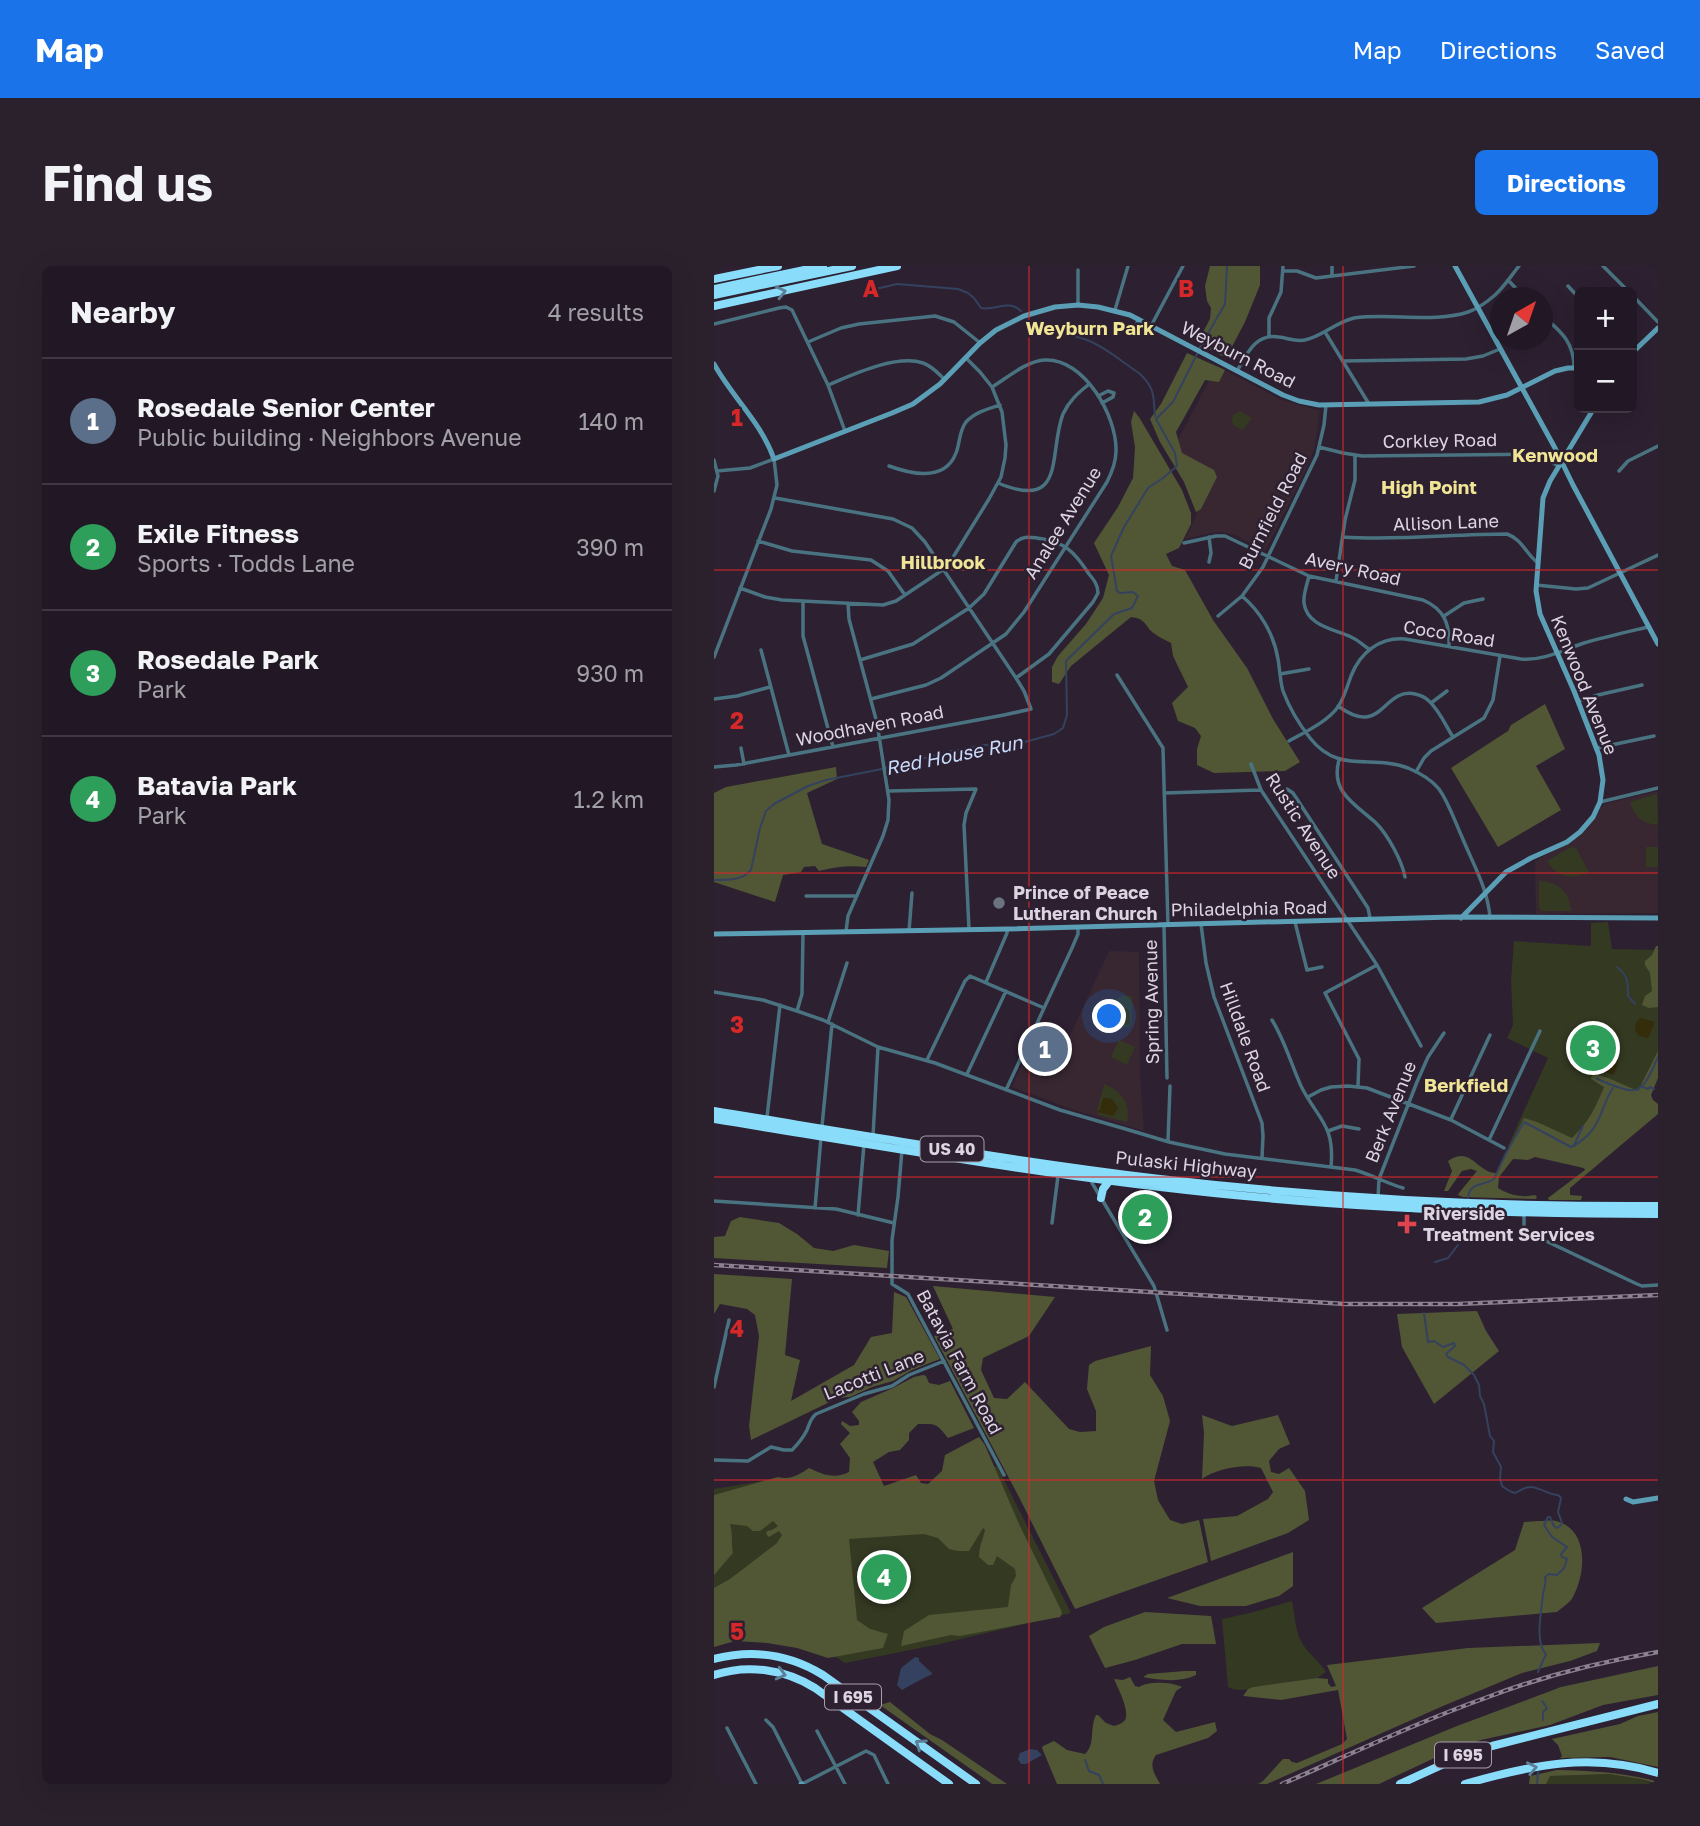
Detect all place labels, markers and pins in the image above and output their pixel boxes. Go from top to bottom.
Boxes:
place label: Prince of Peace Lutheran Church [1013,881,1158,924]
marker: Prince of Peace Lutheran Church [991,895,1007,911]
pin: 3 [1570,1022,1616,1074]
pin: 1 [1022,1023,1068,1075]
pin: 2 [1122,1191,1168,1243]
place label: Riverside Treatment Services [1423,1202,1595,1245]
marker: Riverside Treatment Services [1397,1214,1417,1234]
pin: 4 [861,1551,907,1603]

